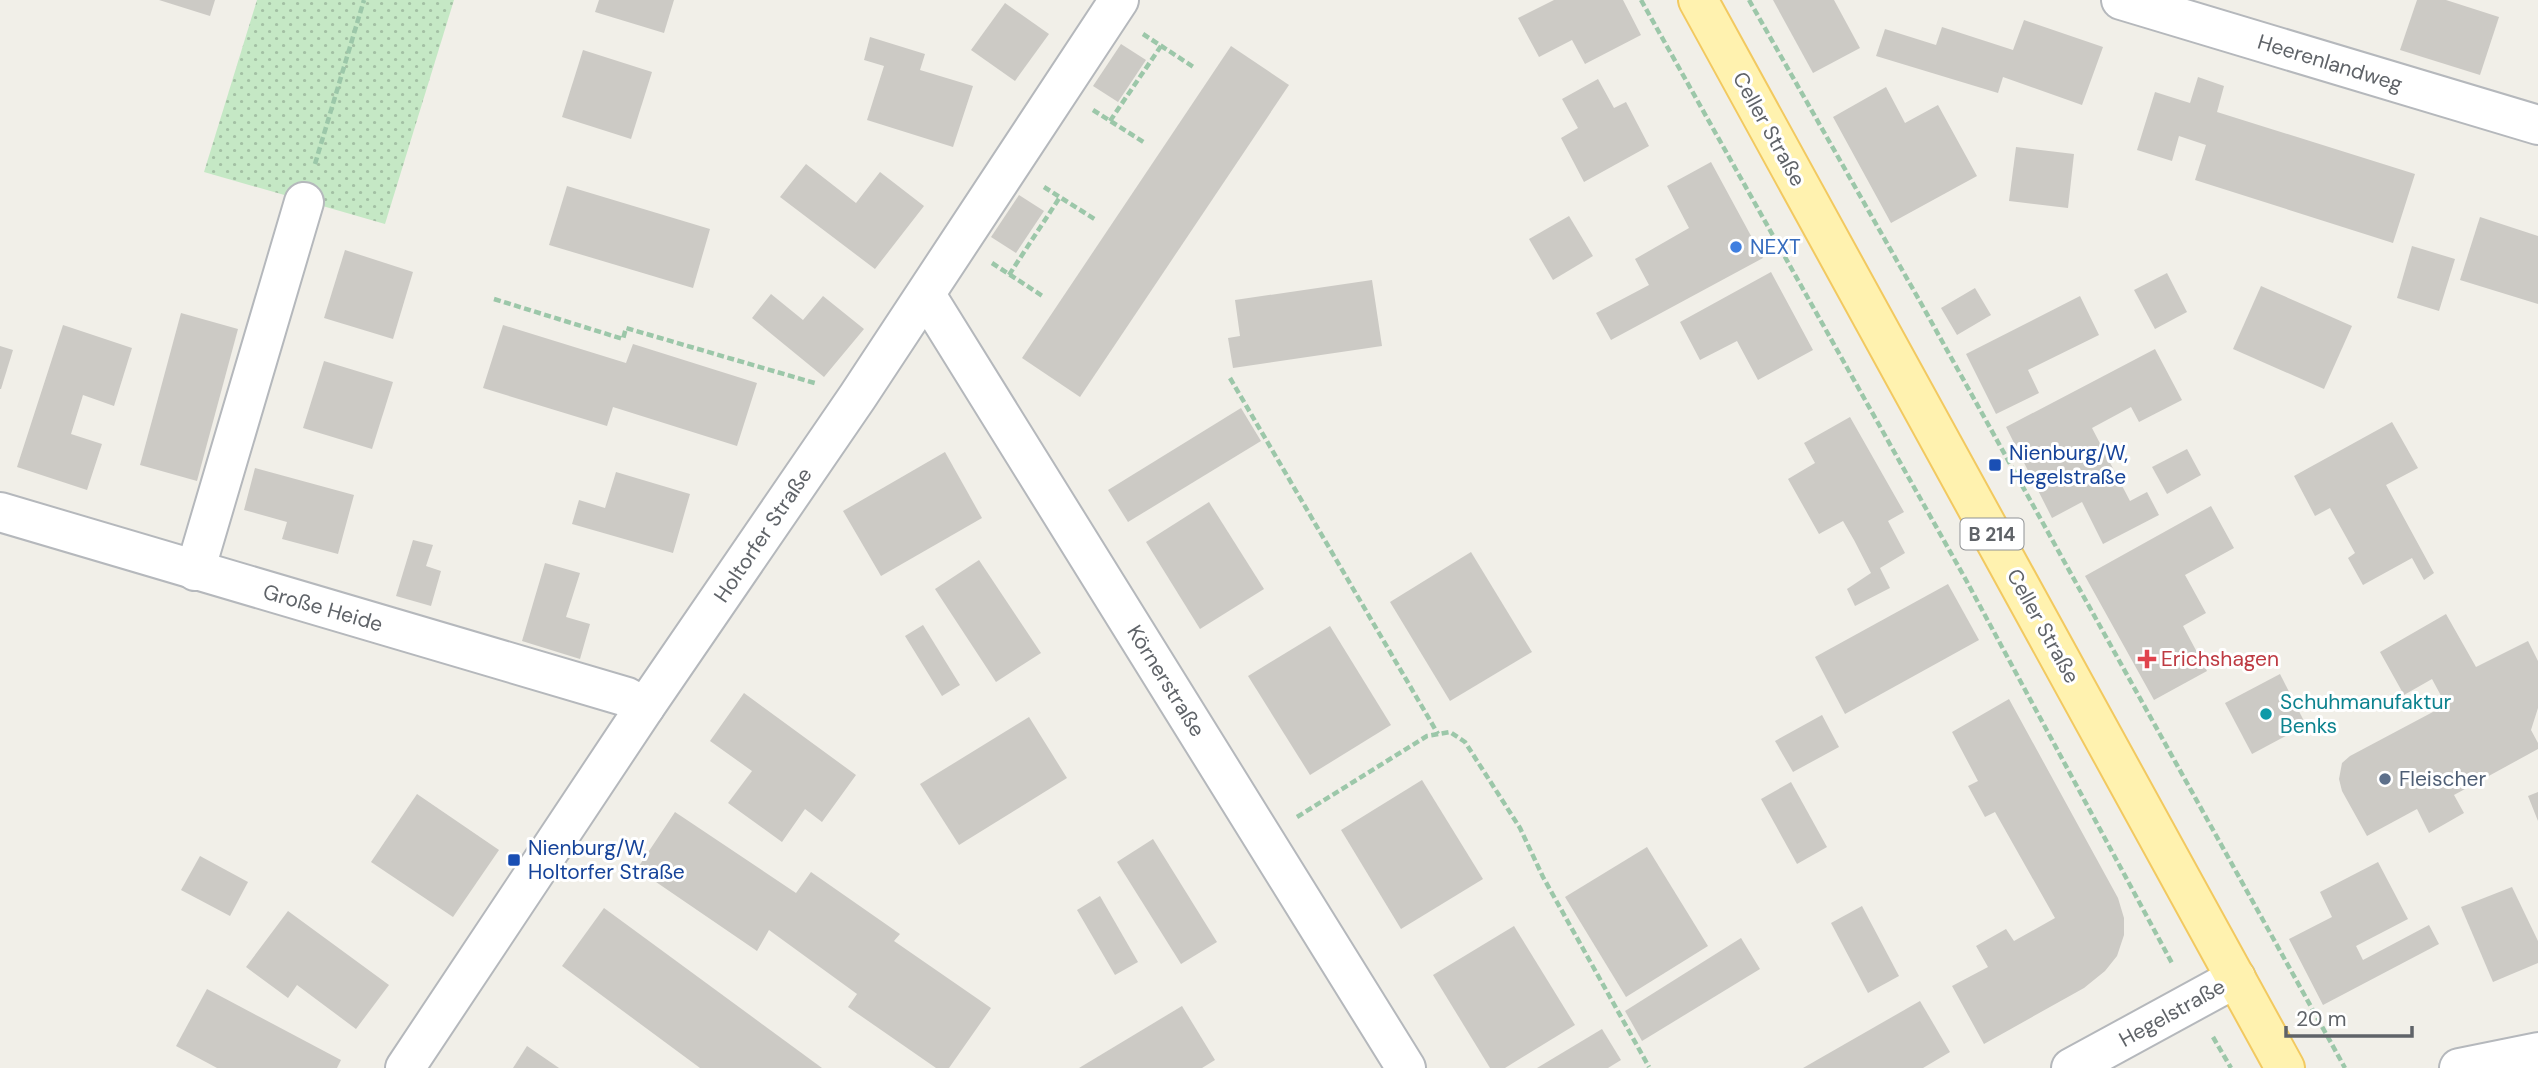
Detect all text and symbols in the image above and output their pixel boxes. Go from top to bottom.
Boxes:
street label: Heerenlandweg [2254,28,2406,98]
street label: Celler Straße [1726,67,1812,191]
place label: NEXT [1750,233,1801,261]
marker: NEXT [1728,239,1744,255]
place label: Nienburg/W, Hegelstraße [2009,439,2128,491]
marker: Nienburg/W, Hegelstraße [1987,457,2003,473]
street label: Holtorfer Straße [708,462,818,608]
road number: B 214 [1960,519,2024,550]
street label: Celler Straße [2000,564,2086,688]
street label: Große Heide [260,578,386,638]
street label: Körnerstraße [1121,620,1211,742]
place label: Erichshagen [2161,645,2279,673]
marker: Erichshagen [2139,651,2155,667]
place label: Schuhmanufaktur Benks [2280,688,2452,740]
marker: Schuhmanufaktur Benks [2258,706,2274,722]
place label: Fleischer [2399,765,2486,793]
marker: Fleischer [2377,771,2393,787]
place label: Nienburg/W, Holtorfer Straße [528,834,685,886]
marker: Nienburg/W, Holtorfer Straße [506,852,522,868]
street label: Hegelstraße [2114,972,2230,1054]
scale bar [2286,995,2412,1038]
text: 20 m [2296,1005,2347,1033]

